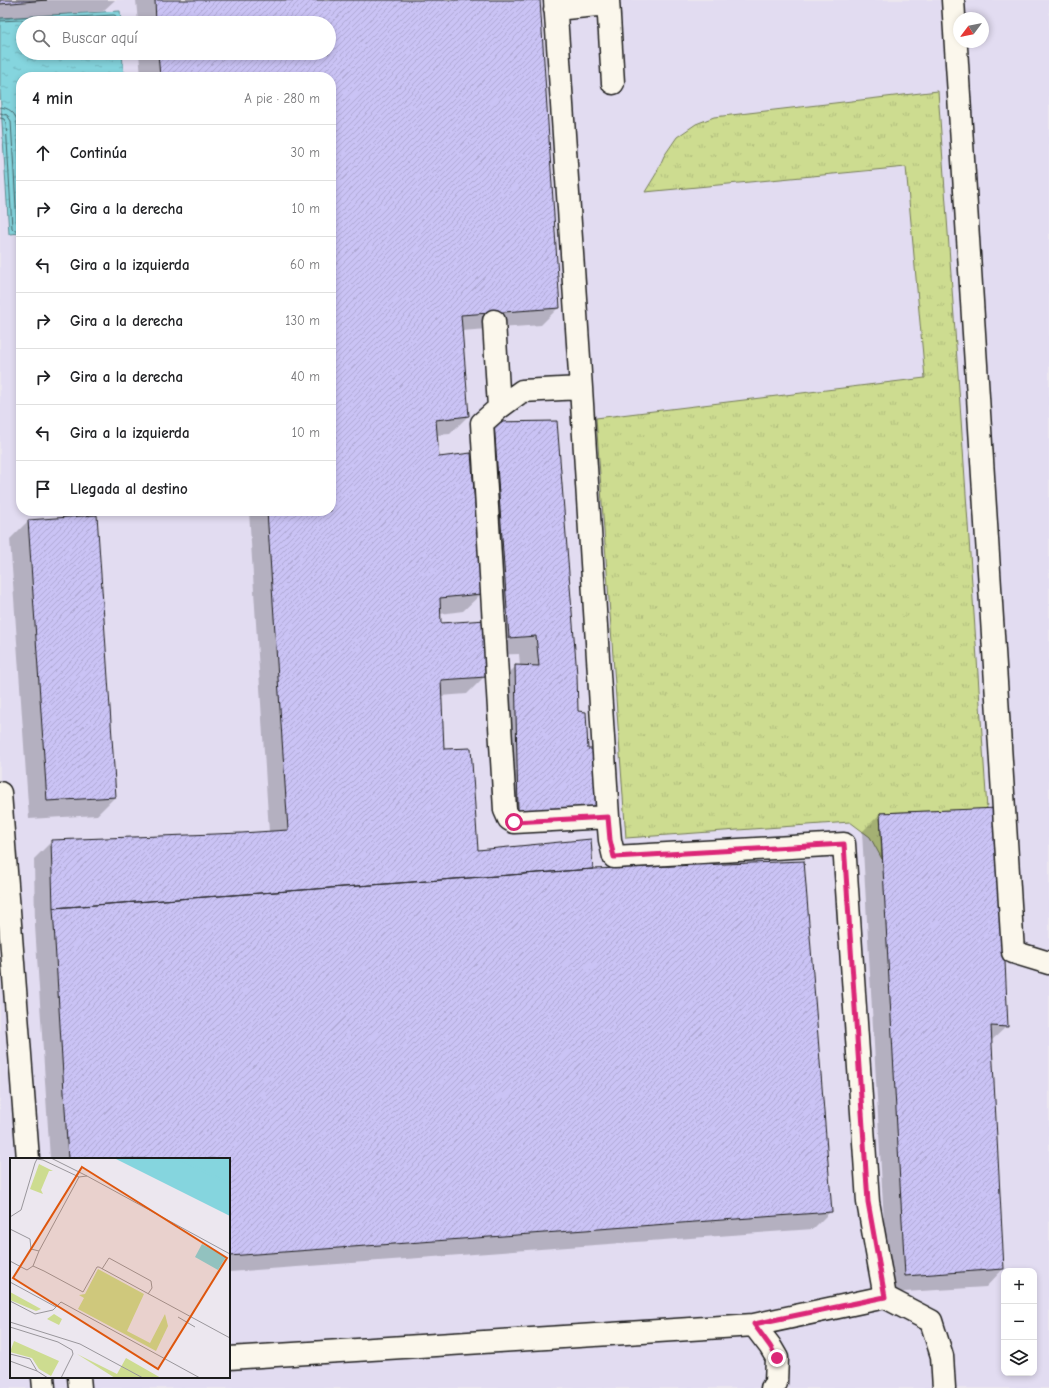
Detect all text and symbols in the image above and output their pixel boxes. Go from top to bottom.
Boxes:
north arrow [953,12,989,48]
search box [16,16,336,60]
icon: search [30,27,52,49]
text: Buscar aquí [62,29,138,47]
text: 4 min [32,89,73,108]
text: A pie · 280 m [244,91,320,106]
icon: ahead [32,142,54,164]
text: Continúa [70,144,127,162]
text: 30 m [290,145,320,160]
icon: right [32,198,54,220]
text: Gira a la derecha [70,200,183,218]
text: 10 m [292,201,320,216]
icon: left [32,254,54,276]
text: Gira a la izquierda [70,256,190,274]
text: 60 m [290,257,320,272]
icon: right [32,310,54,332]
text: Gira a la derecha [70,312,183,330]
text: 130 m [285,313,320,328]
icon: right [32,366,54,388]
text: Gira a la derecha [70,368,183,386]
text: 40 m [291,369,320,384]
icon: left [32,422,54,444]
text: Gira a la izquierda [70,424,190,442]
text: 10 m [292,425,320,440]
icon: arrive [32,478,54,500]
text: Llegada al destino [70,480,188,498]
route start [505,813,523,831]
inset map [10,1158,230,1378]
map controls [1001,1268,1037,1376]
button: + [1001,1268,1037,1304]
button: − [1001,1304,1037,1340]
button: layers [1001,1340,1037,1376]
route end [768,1349,786,1367]

